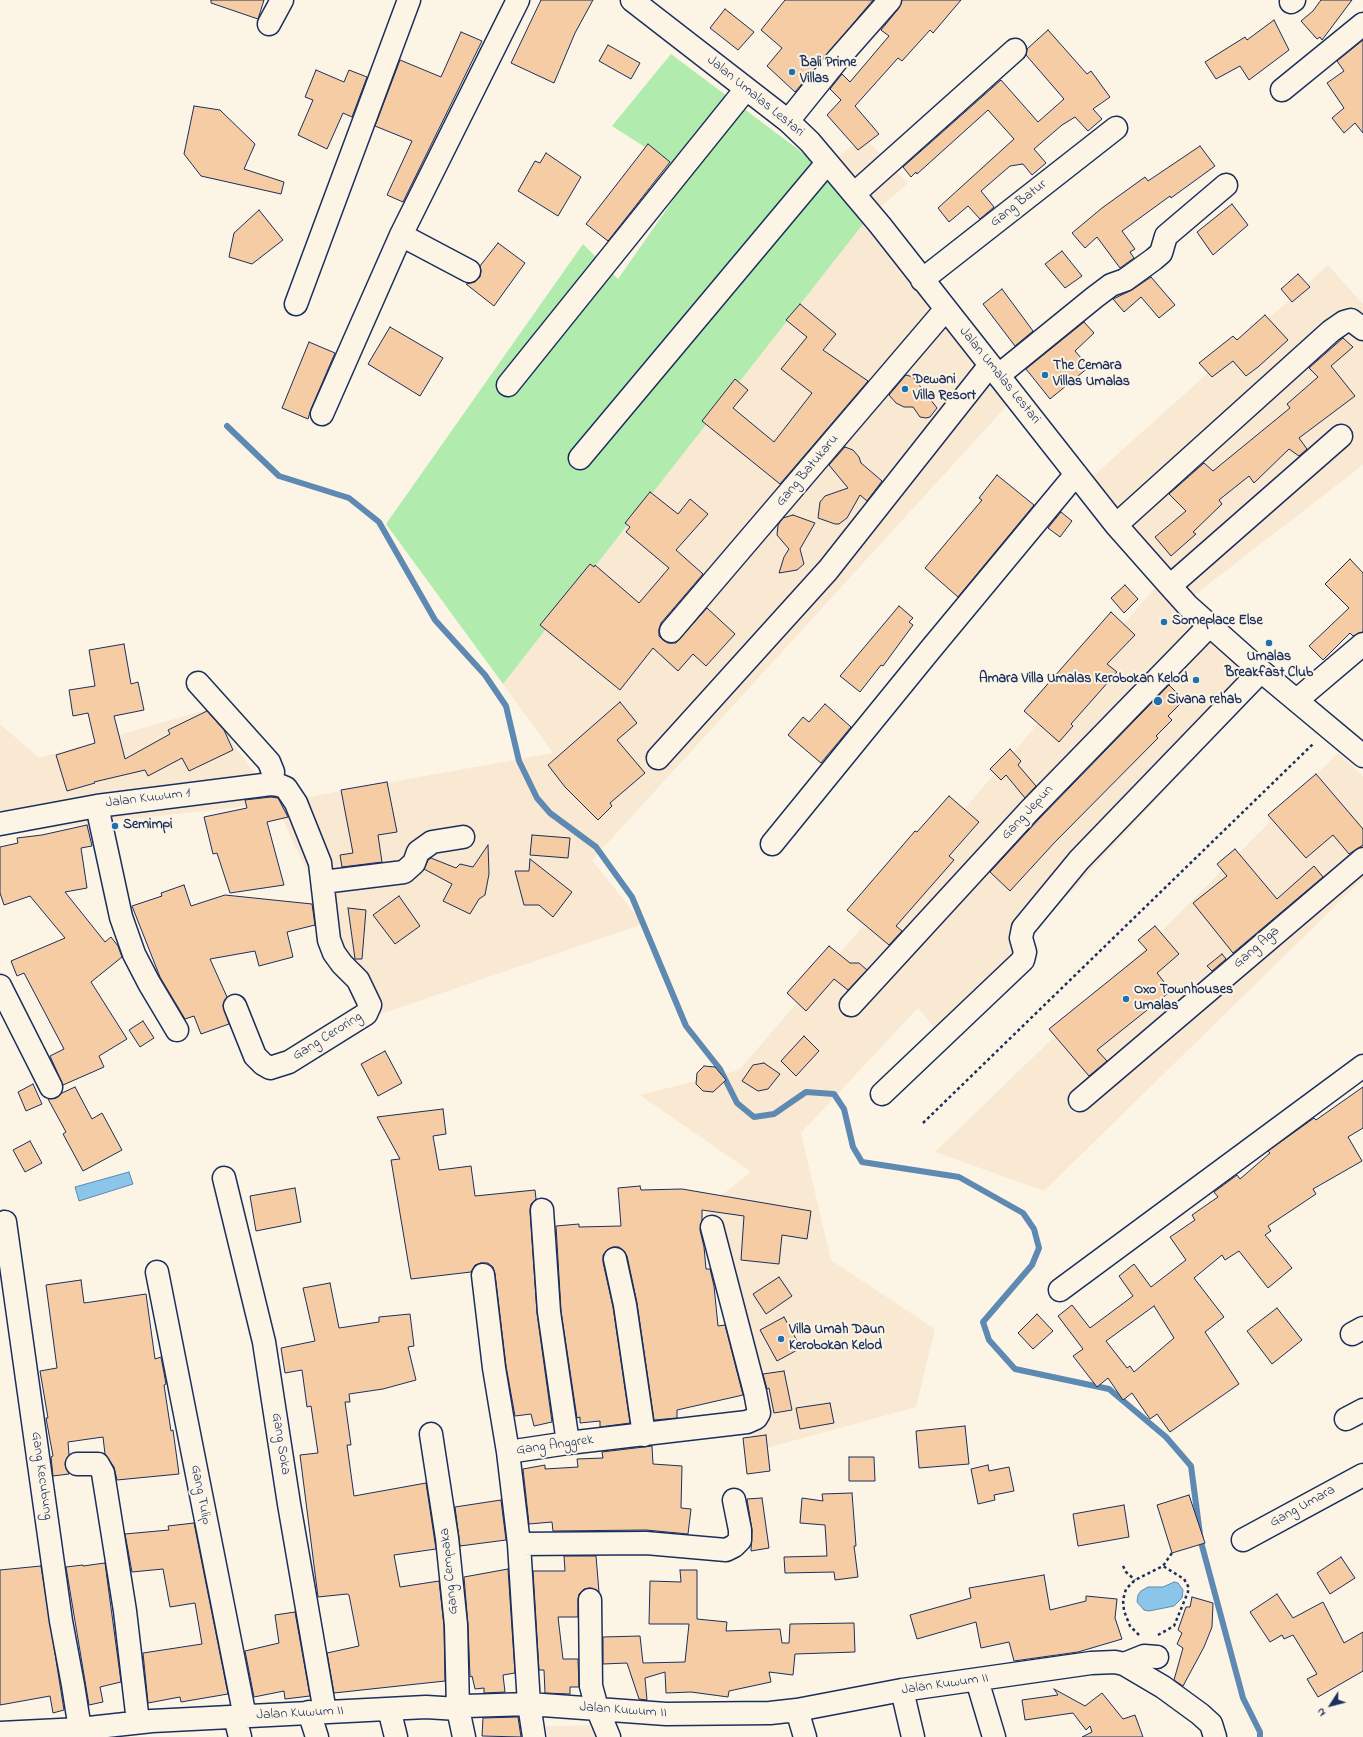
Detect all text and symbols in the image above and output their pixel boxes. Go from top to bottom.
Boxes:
street label: Jalan Umalas Lestari [703,53,807,141]
place label: Bali Prime Villas [800,56,857,88]
marker: Bali Prime Villas [787,67,797,77]
street label: Gang Batur [987,177,1051,231]
street label: Jalan Umalas Lestari [955,324,1043,428]
place label: The Cemara Villas Umalas [1053,359,1130,392]
marker: The Cemara Villas Umalas [1040,370,1050,380]
place label: Dewani Villa Resort [913,373,976,406]
marker: Dewani Villa Resort [900,384,910,394]
street label: Gang Batukaru [773,432,843,510]
place label: Someplace Else [1172,614,1263,630]
marker: Someplace Else [1159,617,1169,627]
marker: Umalas Breakfast Club [1264,638,1274,648]
place label: Umalas Breakfast Club [1225,650,1313,682]
place label: Amara Villa Umalas Kerobokan Kelod [979,672,1188,688]
marker: Amara Villa Umalas Kerobokan Kelod [1191,675,1201,685]
place label: Sivana rehab [1167,693,1242,709]
marker: Sivana rehab [1152,695,1164,707]
street label: Gang Jepun [998,782,1058,844]
street label: Jalan Kuwum 1 [105,785,191,813]
place label: Semimpi [123,818,173,834]
marker: Semimpi [110,821,120,831]
street label: Gang Aga [1231,923,1283,973]
place label: Oxo Townhouses Umalas [1134,983,1233,1016]
marker: Oxo Townhouses Umalas [1121,994,1131,1004]
street label: Gang Ceroring [290,1009,366,1065]
place label: Villa Umah Daun Kerobokan Kelod [789,1323,885,1356]
marker: Villa Umah Daun Kerobokan Kelod [776,1334,786,1344]
street label: Gang Soka [267,1412,293,1476]
street label: Gang Kecubung [26,1431,56,1521]
street label: Gang Anggrek [515,1432,595,1460]
street label: Gang Tulip [186,1464,214,1526]
street label: Gang Umara [1267,1482,1339,1532]
street label: Gang Cempaka [437,1527,463,1615]
street label: Jalan Kuwum II [900,1671,990,1699]
north arrow [1311,1685,1351,1725]
street label: Jalan Kuwum II [579,1700,667,1722]
street label: Jalan Kuwum II [256,1703,344,1725]
text: N [1313,1704,1330,1720]

